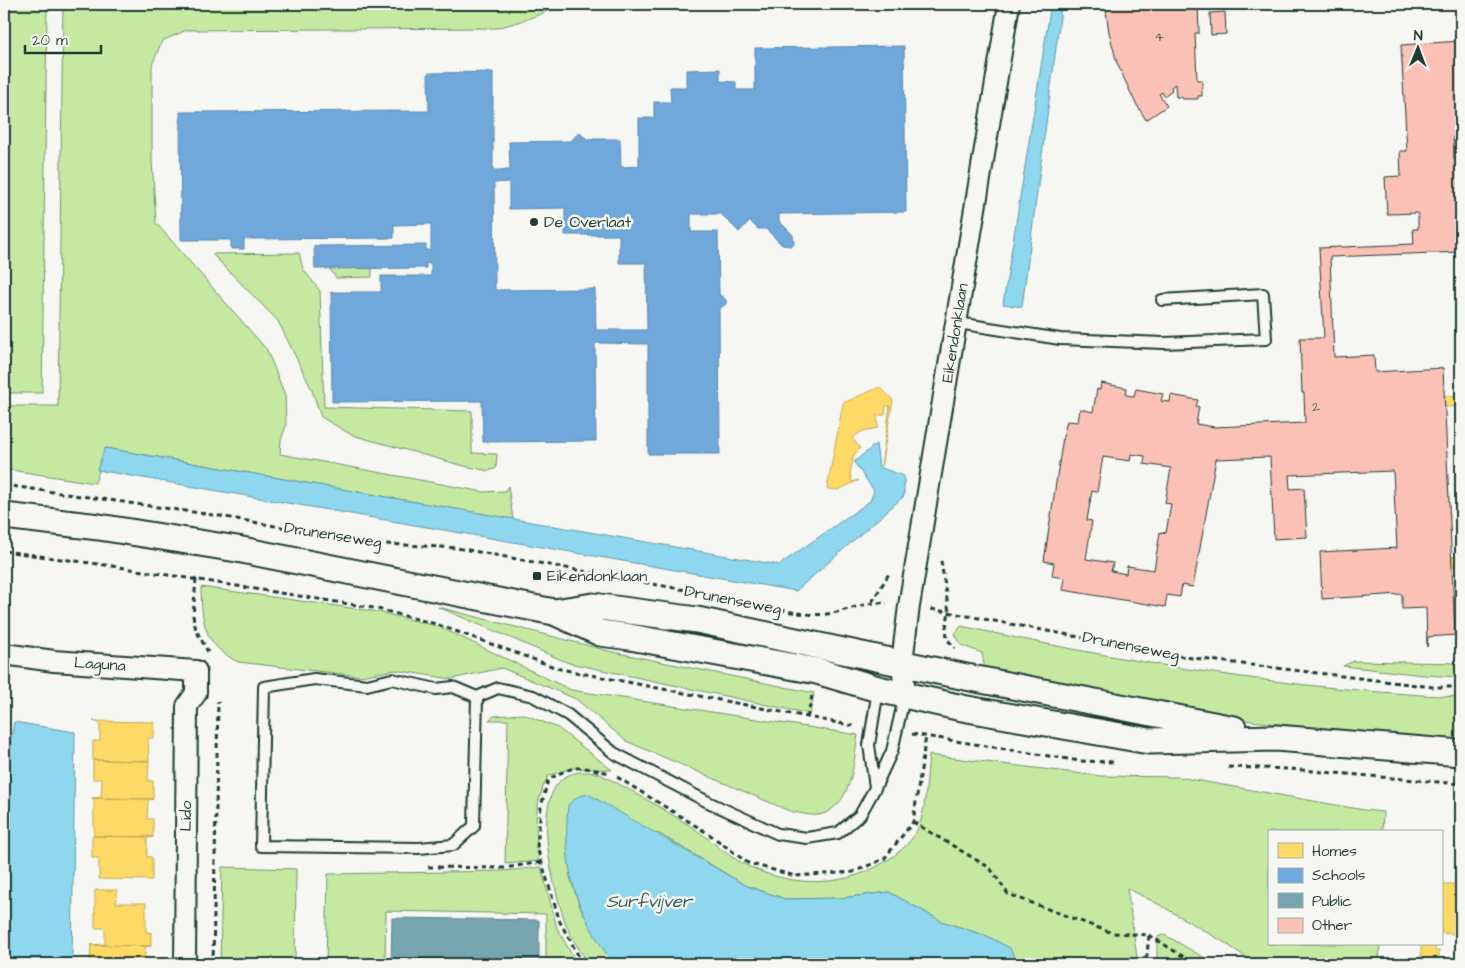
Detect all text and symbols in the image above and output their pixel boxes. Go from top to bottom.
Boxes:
scale bar [25,22,101,54]
north arrow [1392,22,1442,72]
text: N [1414,26,1423,46]
house number: 4 [1154,27,1164,47]
text: 20 m [32,30,68,51]
place label: De Overlaat [544,211,632,233]
marker: De Overlaat [528,216,540,228]
street label: Eikendonklaan [936,282,974,384]
house number: 2 [1312,397,1320,417]
street label: Drunenseweg [282,516,383,555]
place label: Eikendonklaan [547,565,647,587]
marker: Eikendonklaan [531,570,543,582]
street label: Drunenseweg [682,580,783,621]
street label: Drunenseweg [1080,626,1181,667]
street label: Laguna [73,651,127,678]
street label: Lido [175,800,197,832]
legend [1268,830,1442,946]
text: Homes [1312,841,1357,862]
text: Schools [1312,865,1366,886]
water label: Surfvijver [606,889,694,914]
text: Public [1312,891,1352,912]
text: Other [1312,915,1352,936]

